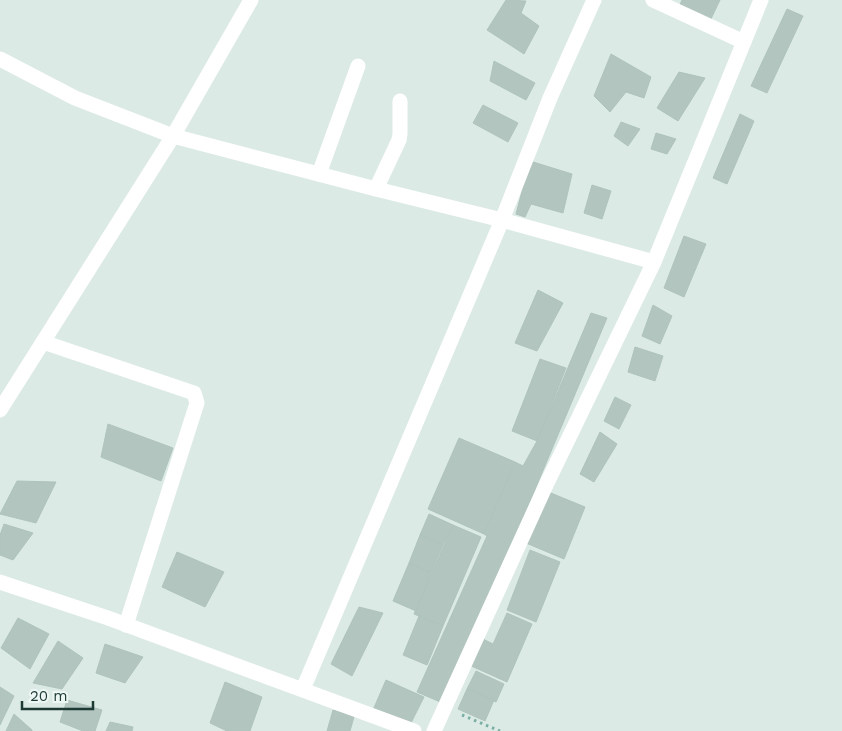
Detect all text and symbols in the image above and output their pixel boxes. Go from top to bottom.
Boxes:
scale bar [22,678,94,710]
text: 20 m [30,687,68,705]

